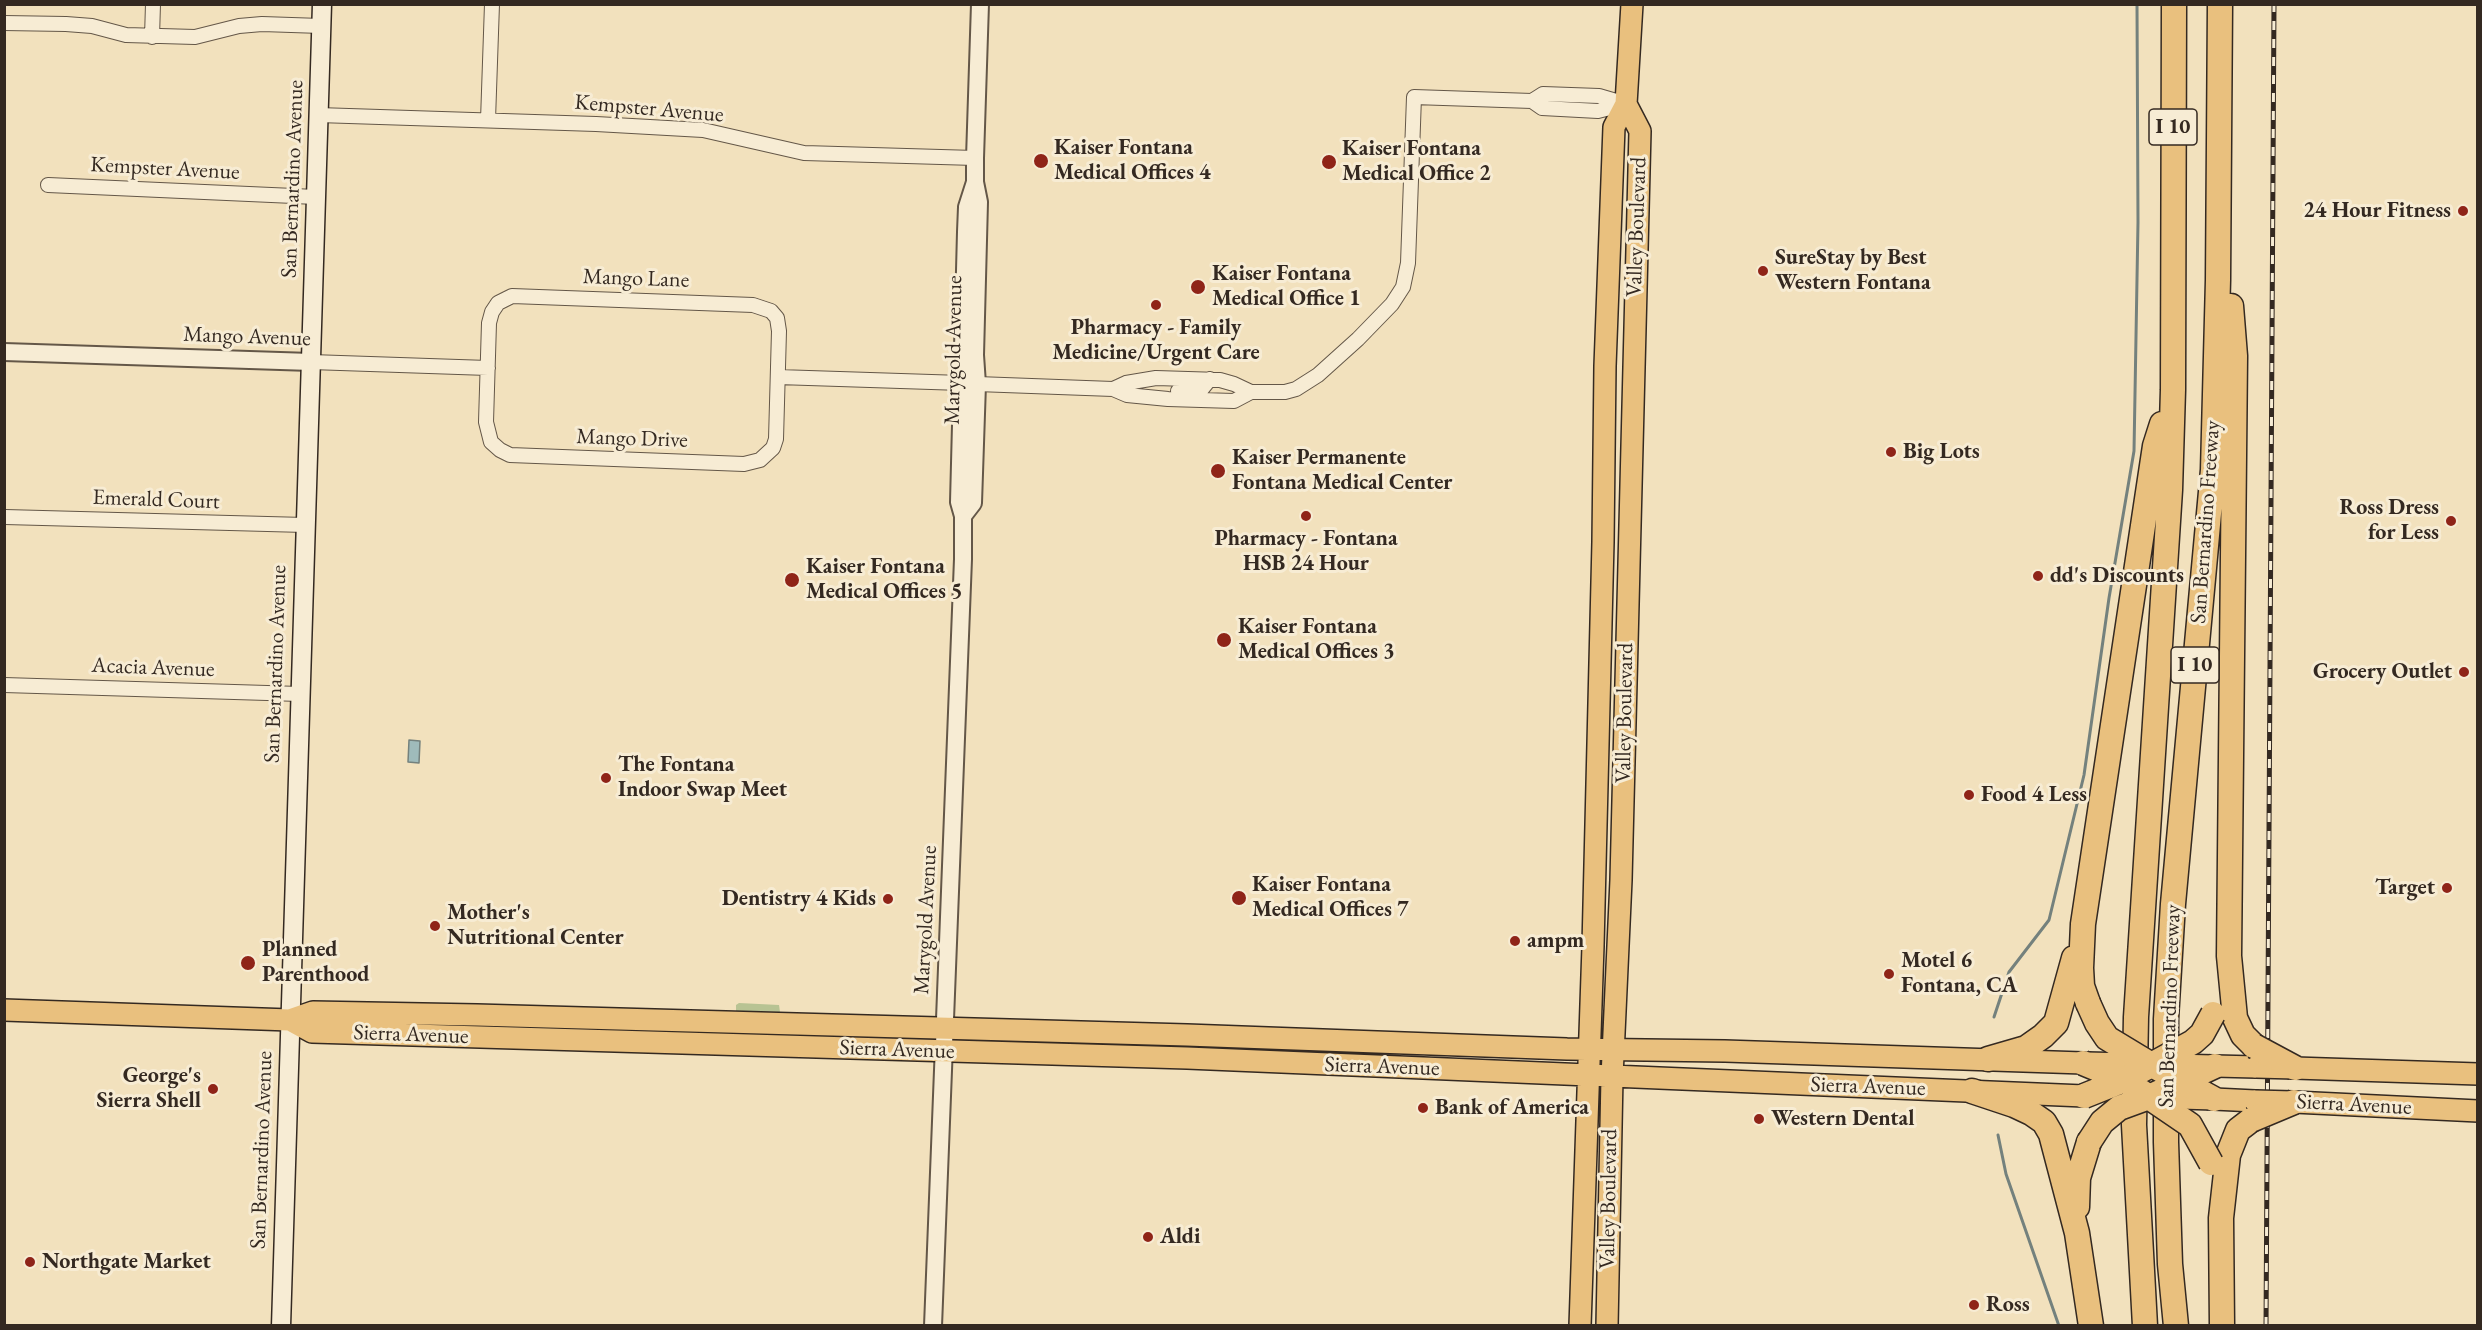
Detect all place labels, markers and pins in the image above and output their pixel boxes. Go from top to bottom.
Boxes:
place label: Kaiser Fontana Medical Offices 4 [1054,135,1211,186]
place label: Kaiser Fontana Medical Office 2 [1342,136,1491,188]
marker: Kaiser Fontana Medical Offices 4 [1032,152,1050,170]
marker: Kaiser Fontana Medical Office 2 [1320,153,1338,171]
place label: 24 Hour Fitness [2303,198,2451,224]
marker: 24 Hour Fitness [2456,204,2470,218]
place label: SureStay by Best Western Fontana [1775,245,1931,296]
place label: Kaiser Fontana Medical Office 1 [1212,261,1361,312]
marker: SureStay by Best Western Fontana [1756,264,1770,278]
marker: Kaiser Fontana Medical Office 1 [1189,278,1207,296]
marker: Pharmacy - Family Medicine/Urgent Care [1149,298,1163,312]
place label: Pharmacy - Family Medicine/Urgent Care [1052,315,1260,366]
place label: Big Lots [1903,439,1980,465]
place label: Kaiser Permanente Fontana Medical Center [1232,445,1452,496]
marker: Big Lots [1884,445,1898,459]
marker: Kaiser Permanente Fontana Medical Center [1209,462,1227,480]
place label: Ross Dress for Less [2339,495,2439,546]
marker: Pharmacy - Fontana HSB 24 Hour [1299,509,1313,523]
marker: Ross Dress for Less [2444,514,2458,528]
place label: Pharmacy - Fontana HSB 24 Hour [1214,526,1398,578]
place label: Kaiser Fontana Medical Offices 5 [806,554,963,606]
place label: dd's Discounts [2050,563,2184,589]
marker: dd's Discounts [2031,569,2045,583]
marker: Kaiser Fontana Medical Offices 5 [783,571,801,589]
place label: Kaiser Fontana Medical Offices 3 [1238,614,1395,666]
marker: Kaiser Fontana Medical Offices 3 [1215,631,1233,649]
place label: Grocery Outlet [2313,659,2452,685]
marker: Grocery Outlet [2457,665,2471,679]
place label: The Fontana Indoor Swap Meet [618,752,787,804]
marker: The Fontana Indoor Swap Meet [599,771,613,785]
place label: Food 4 Less [1981,782,2087,808]
marker: Food 4 Less [1962,788,1976,802]
place label: Kaiser Fontana Medical Offices 7 [1252,872,1409,924]
place label: Target [2375,875,2435,901]
marker: Target [2440,881,2454,895]
place label: Dentistry 4 Kids [722,886,876,912]
marker: Kaiser Fontana Medical Offices 7 [1230,889,1248,907]
marker: Dentistry 4 Kids [881,892,895,906]
place label: Mother's Nutritional Center [447,900,624,951]
marker: Mother's Nutritional Center [428,919,442,933]
place label: ampm [1527,928,1584,954]
marker: ampm [1508,934,1522,948]
place label: Planned Parenthood [262,937,369,988]
place label: Motel 6 Fontana, CA [1901,948,2017,999]
marker: Planned Parenthood [239,954,257,972]
marker: Motel 6 Fontana, CA [1882,967,1896,981]
place label: George's Sierra Shell [97,1063,201,1114]
marker: George's Sierra Shell [206,1082,220,1096]
place label: Bank of America [1435,1095,1589,1121]
marker: Bank of America [1416,1101,1430,1115]
place label: Western Dental [1771,1106,1914,1132]
marker: Western Dental [1752,1112,1766,1126]
place label: Aldi [1160,1224,1200,1250]
marker: Aldi [1141,1230,1155,1244]
place label: Northgate Market [42,1249,211,1275]
marker: Northgate Market [23,1255,37,1269]
place label: Ross [1986,1292,2030,1318]
marker: Ross [1967,1298,1981,1312]

